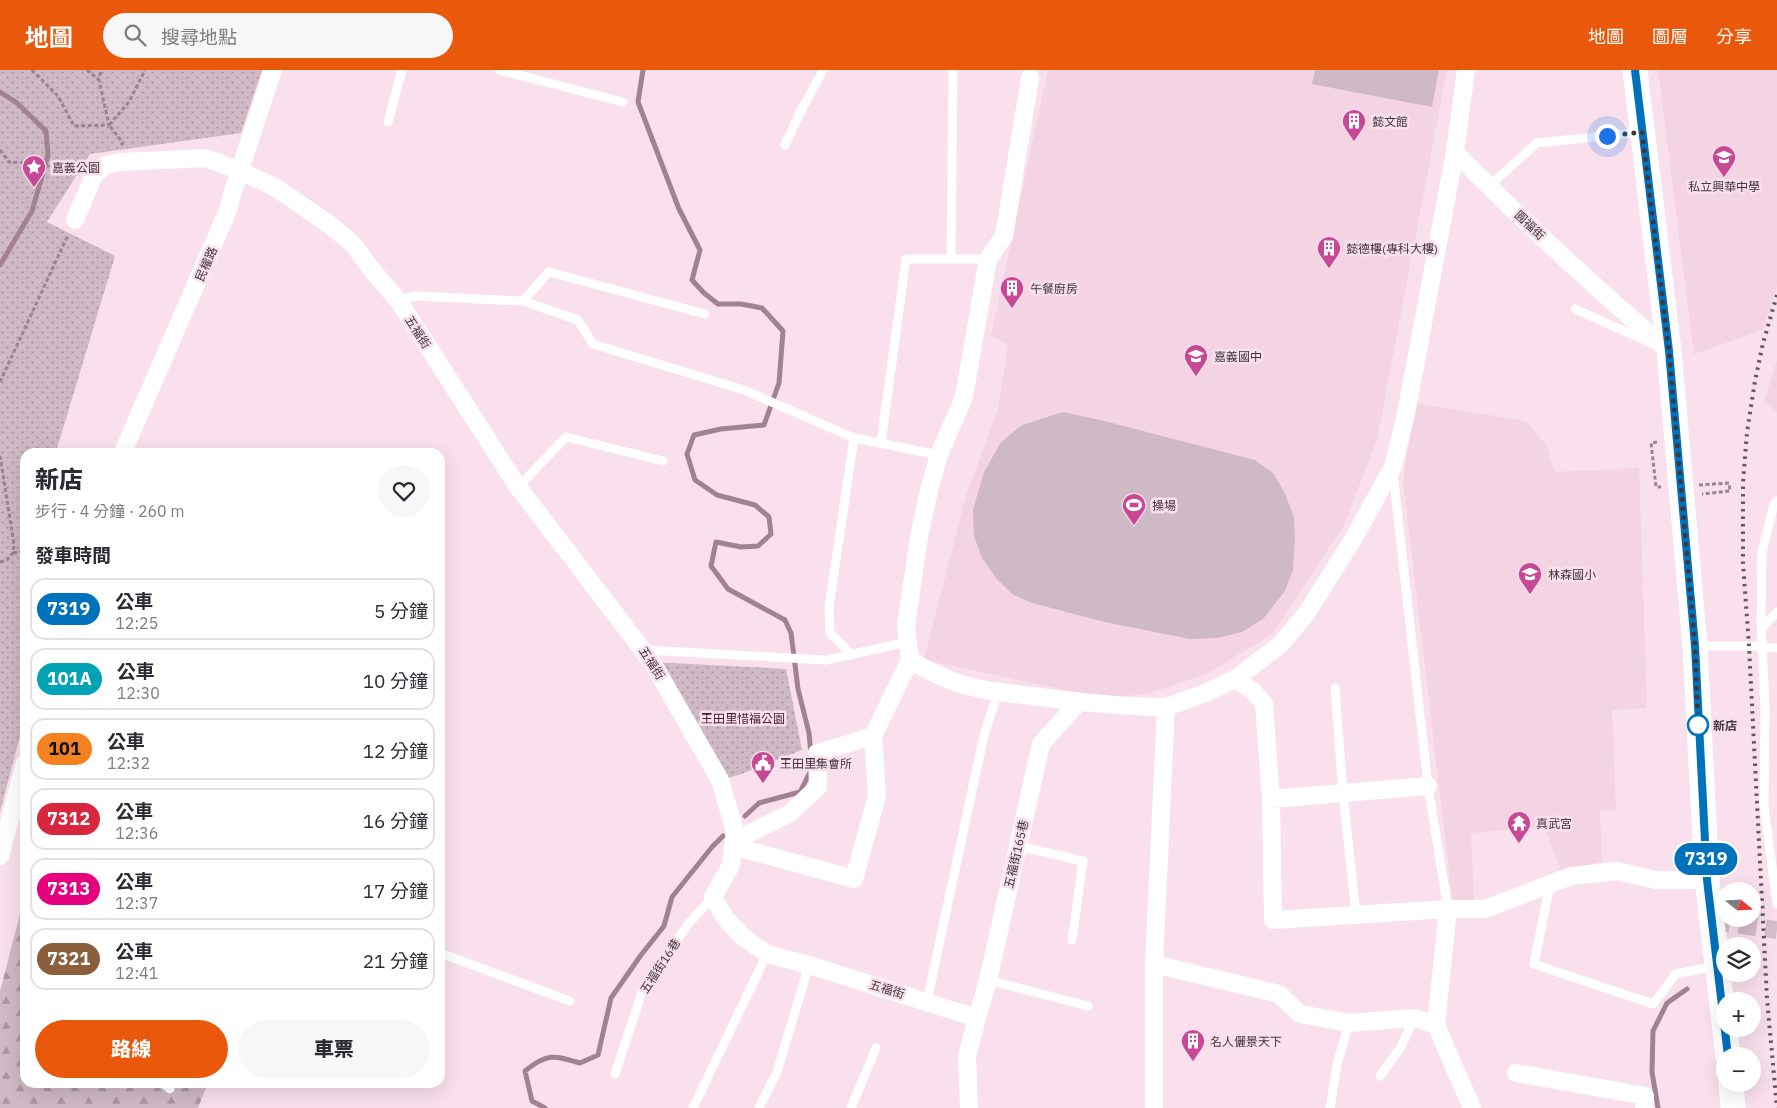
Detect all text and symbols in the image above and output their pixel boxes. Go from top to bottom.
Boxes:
search box [103,13,453,58]
text: 地圖 [25,21,73,53]
icon: search [121,21,149,49]
text: 搜尋地點 [161,25,237,49]
text: 地圖 [1588,25,1624,48]
text: 圖層 [1652,25,1688,48]
text: 分享 [1716,25,1752,48]
building icon: 懿文館 [1341,108,1367,142]
place label: 懿文館 [1372,114,1408,129]
your location [1595,124,1620,149]
school or university icon: 私立興華中學 [1711,144,1737,178]
place icon: 嘉義公園 [21,154,47,188]
place label: 嘉義公園 [52,160,100,175]
place label: 私立興華中學 [1688,179,1760,194]
street label: 圓福街 [1512,207,1548,243]
building icon: 懿德樓(專科大樓) [1316,235,1342,269]
place label: 懿德樓(專科大樓) [1346,241,1438,256]
street label: 民權路 [192,244,220,284]
building icon: 午餐廚房 [999,275,1025,309]
place label: 午餐廚房 [1030,281,1078,296]
street label: 五福街 [402,313,434,351]
school or university icon: 嘉義國中 [1183,343,1209,377]
place label: 嘉義國中 [1214,349,1262,364]
text: 新店 [35,463,83,495]
button: heart [378,465,430,517]
sports icon: 操場 [1121,492,1147,526]
place label: 操場 [1152,498,1176,513]
text: 步行 · 4 分鐘 · 260 m [35,501,184,521]
text: 發車時間 [35,543,111,567]
school or university icon: 林森國小 [1517,561,1543,595]
place label: 林森國小 [1548,567,1596,582]
text: 公車 [115,589,153,613]
text: 7319 [47,597,90,620]
text: 5 分鐘 [374,599,428,623]
text: 12:25 [115,613,158,633]
street label: 五福街 [636,644,668,682]
text: 公車 [117,659,155,683]
text: 101A [47,667,92,690]
text: 10 分鐘 [363,669,428,693]
text: 12:30 [117,683,160,703]
park label: 王田里惜福公園 [701,711,785,726]
marker: 新店 [1687,714,1709,736]
place label: 新店 [1713,718,1737,733]
text: 公車 [107,729,145,753]
text: 101 [48,737,81,760]
text: 12 分鐘 [363,739,428,763]
public building icon: 王田里集會所 [750,750,776,784]
text: 12:32 [107,753,150,773]
place label: 王田里集會所 [780,756,852,771]
text: 公車 [115,799,153,823]
text: 7312 [47,807,90,830]
text: 16 分鐘 [363,809,428,833]
temple icon: 真武宮 [1506,810,1532,844]
place label: 真武宮 [1536,816,1572,831]
street label: 五福街165巷 [1001,818,1031,890]
text: 12:36 [115,823,158,843]
line badge: 7319 [1671,843,1741,875]
text: 7319 [1684,847,1728,870]
text: 公車 [115,869,153,893]
text: 7313 [47,877,90,900]
text: 17 分鐘 [363,879,428,903]
north arrow [1716,882,1761,928]
map controls [1716,882,1761,1092]
text: 12:37 [115,893,158,913]
street label: 五福街16巷 [637,936,683,996]
button: layers [1716,937,1761,982]
text: 公車 [115,939,153,963]
text: 7321 [47,947,90,970]
text: 21 分鐘 [363,949,428,973]
text: 12:41 [115,963,158,983]
street label: 五福街 [868,977,906,1001]
button: + [1716,992,1761,1037]
button: 路線 [35,1020,228,1078]
button: 車票 [238,1020,430,1078]
building icon: 名人儷景天下 [1180,1028,1206,1062]
place label: 名人儷景天下 [1210,1034,1282,1049]
button: − [1716,1047,1761,1092]

